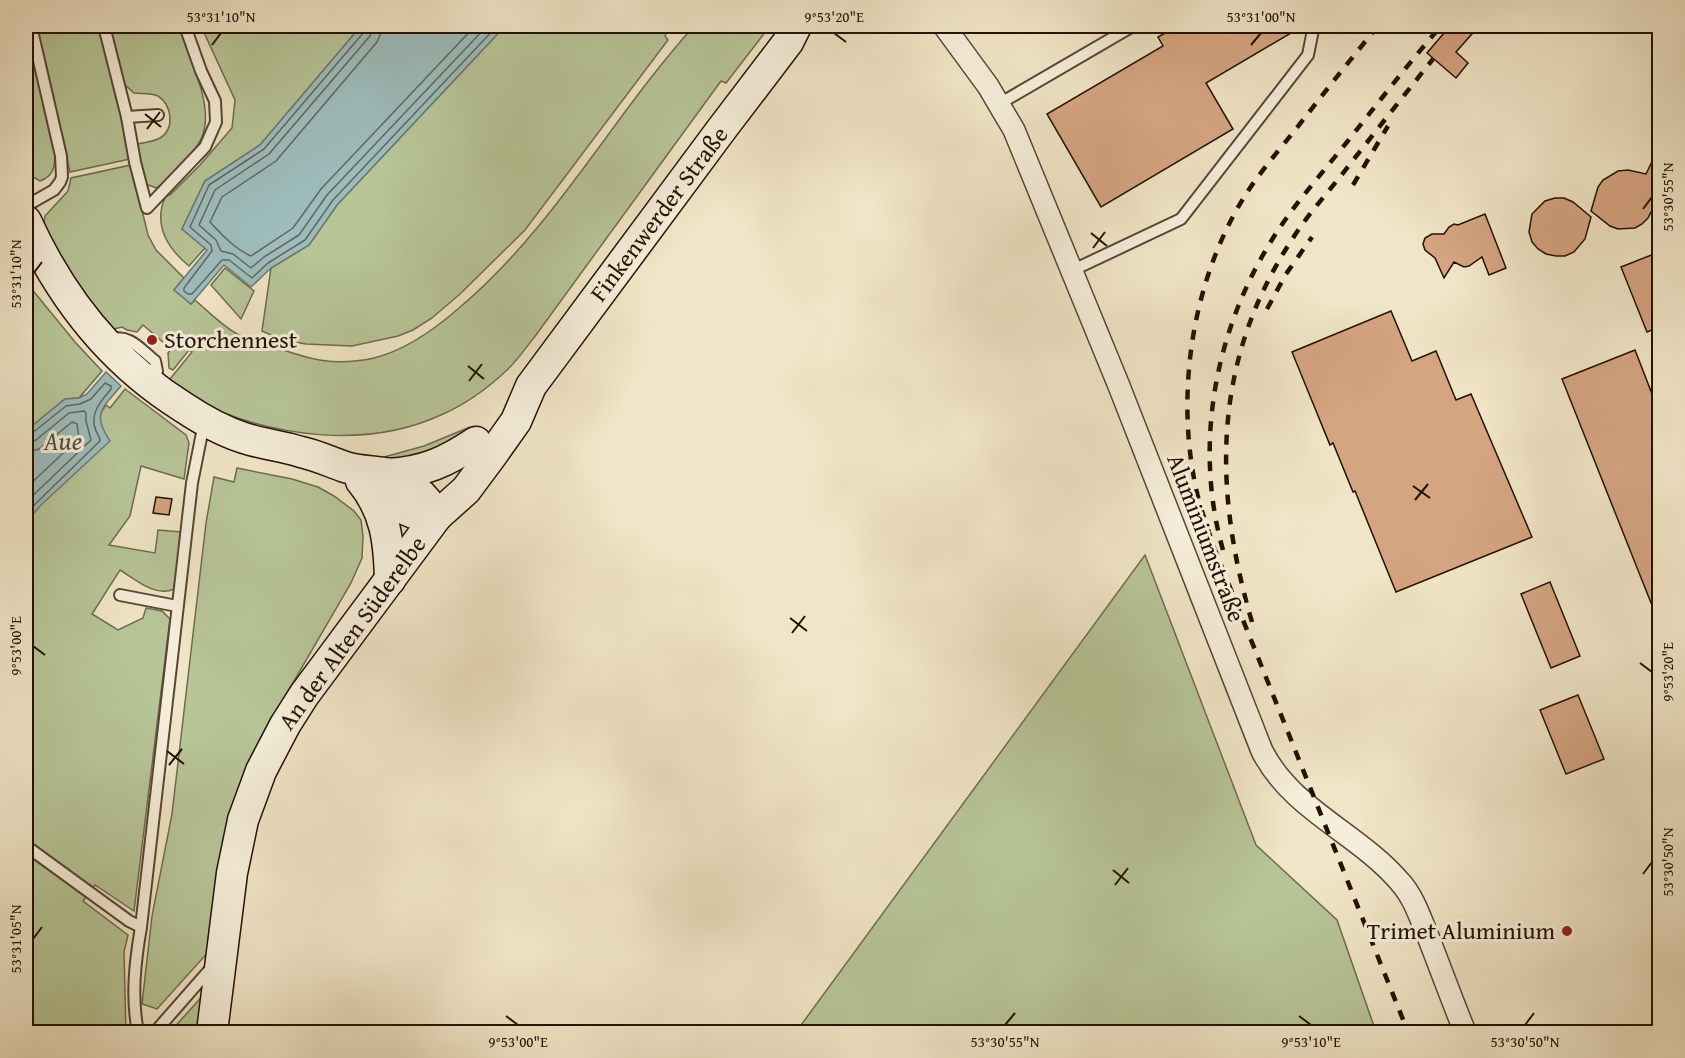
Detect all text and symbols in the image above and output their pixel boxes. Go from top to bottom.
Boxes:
text: 53°31'10"N [187,6,256,27]
text: 9°53'20"E [804,6,864,27]
text: 53°31'00"N [1227,6,1296,27]
street label: Finkenwerder Straße [581,119,736,309]
text: 53°30'55"N [1657,162,1678,231]
text: 53°31'10"N [5,239,26,308]
place label: Storchennest [164,322,298,357]
marker: Storchennest [145,333,159,347]
water label: Aue [43,421,82,460]
street label: Aluminiumstraße [1158,449,1255,627]
street label: An der Alten Süderelbe [269,528,434,737]
text: 9°53'00"E [5,616,26,676]
text: 9°53'20"E [1657,642,1678,702]
text: 53°30'50"N [1657,827,1678,896]
text: 53°31'05"N [5,904,26,973]
place label: Trimet Aluminium [1367,913,1555,948]
marker: Trimet Aluminium [1560,924,1574,938]
text: 9°53'00"E [488,1031,548,1052]
text: 53°30'55"N [971,1031,1040,1052]
text: 9°53'10"E [1281,1031,1341,1052]
text: 53°30'50"N [1491,1031,1560,1052]

